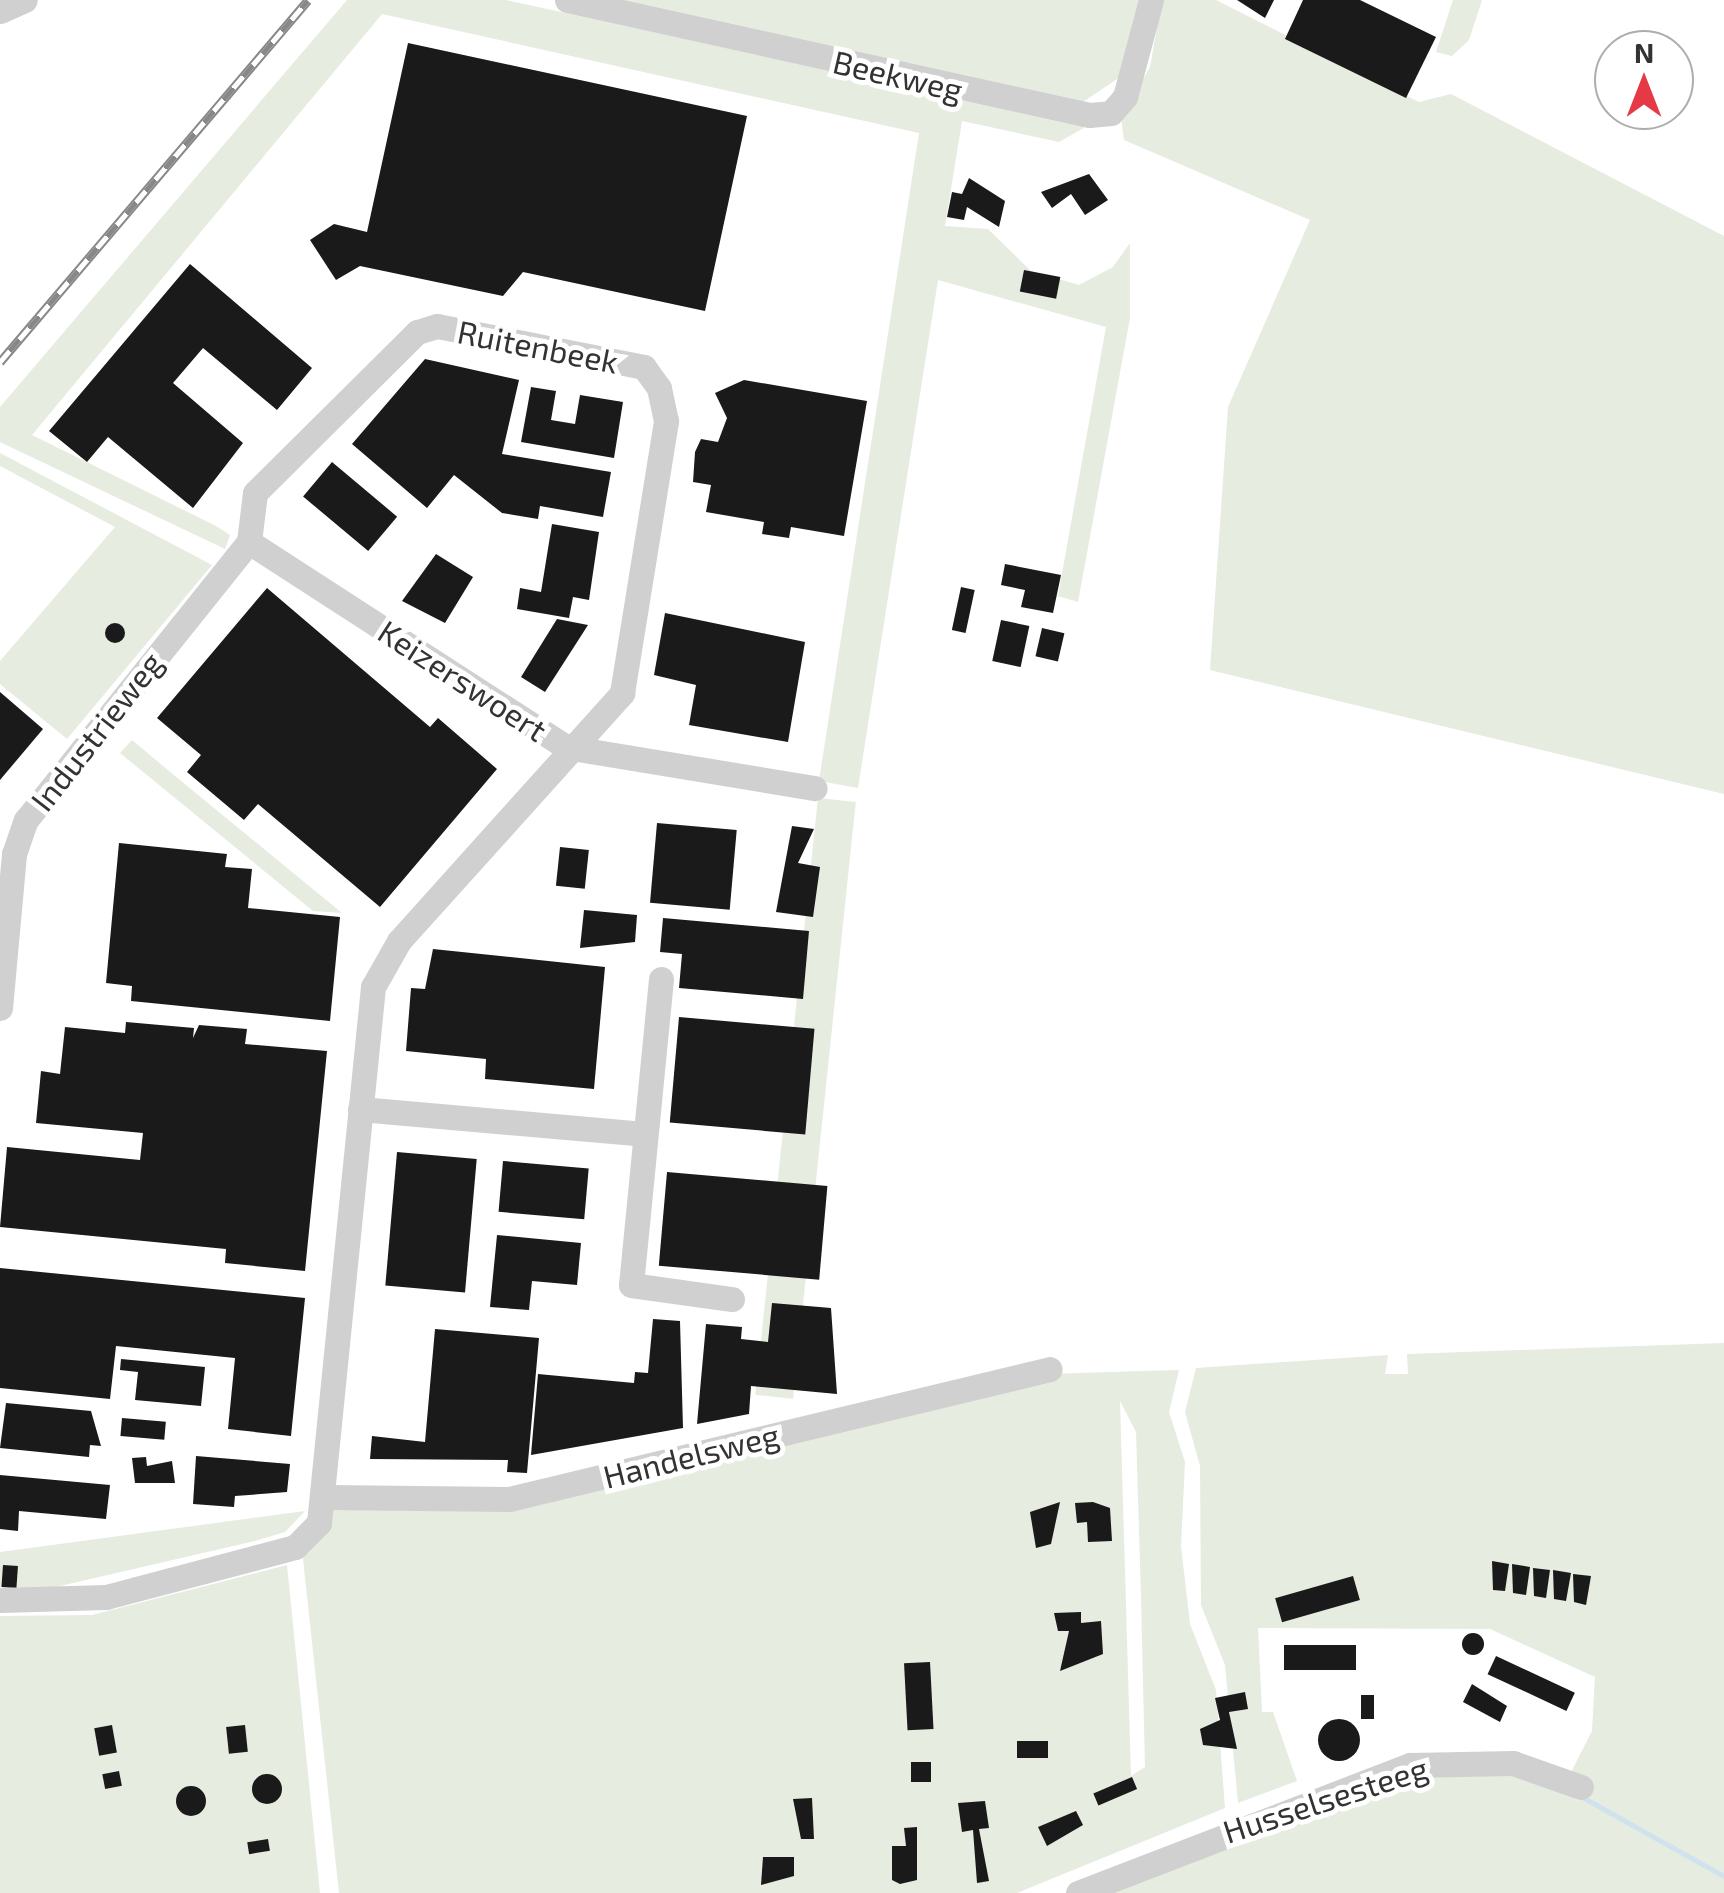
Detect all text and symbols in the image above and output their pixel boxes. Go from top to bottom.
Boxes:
north arrow [1594,30,1694,130]
text: N [1634,35,1654,69]
street label: Beekweg [829,41,967,109]
street label: Ruitenbeek [454,312,622,380]
street label: Keizerswoert [372,611,554,749]
street label: Industrieweg [22,644,170,818]
street label: Handelsweg [599,1415,783,1495]
street label: Husselsesteeg [1218,1748,1432,1850]

